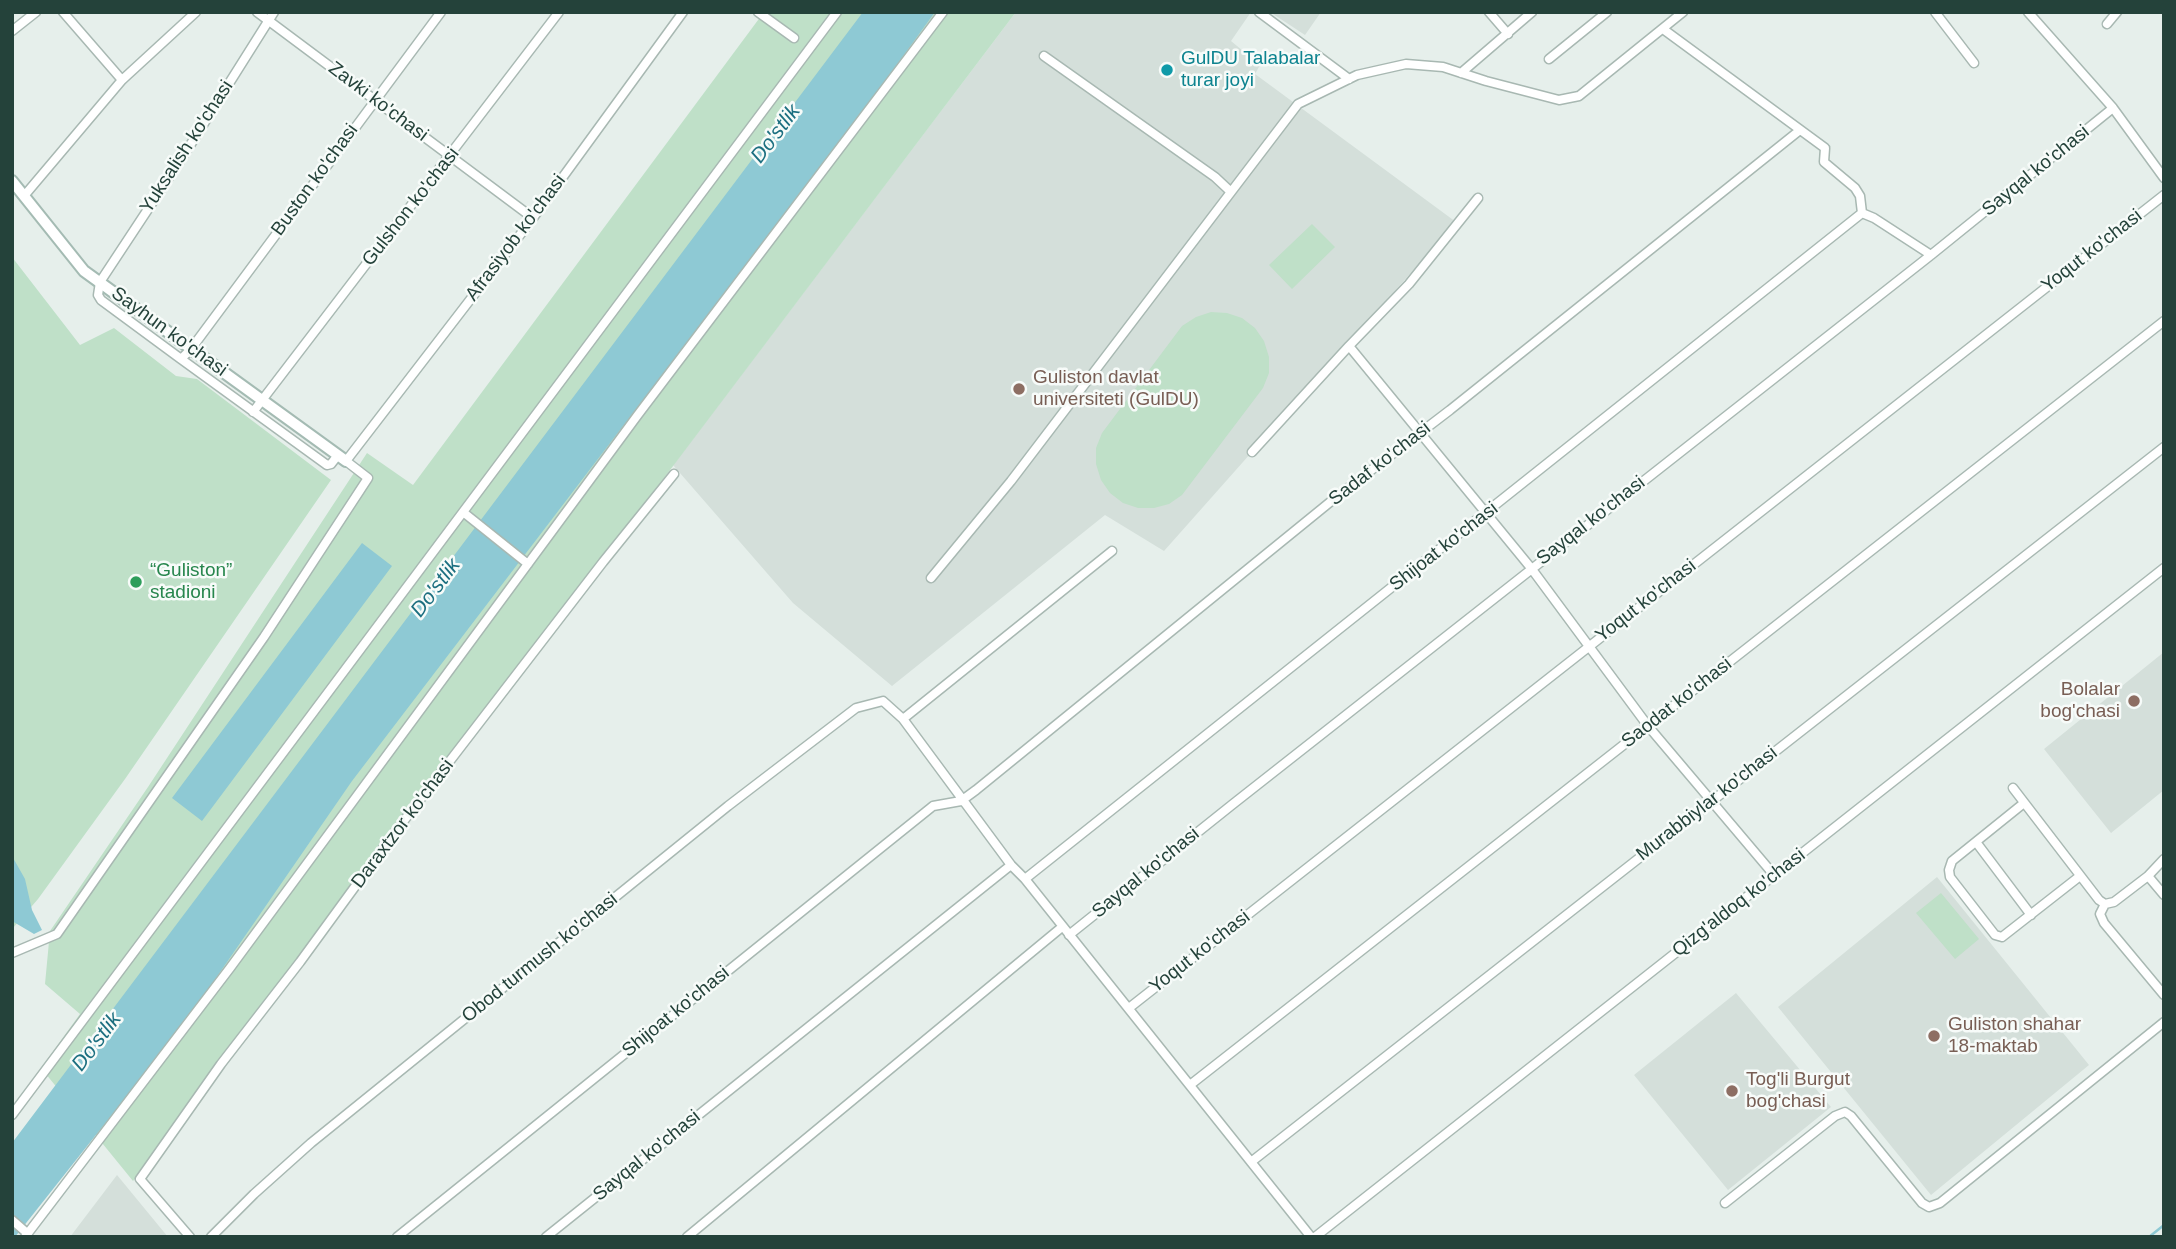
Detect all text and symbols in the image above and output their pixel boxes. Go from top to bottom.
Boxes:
place label: GulDU Talabalar turar joyi [1181,48,1320,92]
street label: Zavki ko'chasi [324,57,432,147]
marker: GulDU Talabalar turar joyi [1159,62,1175,78]
street label: Yuksalish ko'chasi [136,76,238,218]
water label: Do'stlik [746,100,806,168]
street label: Buston ko'chasi [267,120,363,240]
street label: Sayqal ko'chasi [1978,121,2094,221]
street label: Gulshon ko'chasi [358,143,464,271]
street label: Afrasiyob ko'chasi [461,170,571,306]
street label: Yoqut ko'chasi [2037,205,2147,297]
street label: Sayhun ko'chasi [107,282,231,382]
place label: Guliston davlat universiteti (GulDU) [1033,367,1199,411]
marker: Guliston davlat universiteti (GulDU) [1011,381,1027,397]
street label: Sadaf ko'chasi [1325,417,1435,511]
street label: Sayqal ko'chasi [1532,472,1650,570]
street label: Shijoat ko'chasi [1385,498,1503,596]
water label: Do'stlik [406,554,466,622]
street label: Yoqut ko'chasi [1591,555,1701,647]
place label: “Guliston” stadioni [150,560,232,604]
marker: “Guliston” stadioni [128,574,144,590]
street label: Saodat ko'chasi [1617,653,1737,753]
place label: Bolalar bog'chasi [2040,679,2120,723]
marker: Bolalar bog'chasi [2126,693,2142,709]
street label: Murabbiylar ko'chasi [1632,742,1782,866]
street label: Daraxtzor ko'chasi [347,755,459,893]
street label: Sayqal ko'chasi [1088,823,1204,923]
street label: Qizg'aldoq ko'chasi [1668,844,1810,962]
street label: Obod turmush ko'chasi [458,888,622,1028]
street label: Yoqut ko'chasi [1145,906,1255,998]
street label: Shijoat ko'chasi [618,962,734,1062]
water label: Do'stlik [67,1008,127,1076]
place label: Guliston shahar 18-maktab [1948,1014,2081,1058]
marker: Guliston shahar 18-maktab [1926,1028,1942,1044]
place label: Tog'li Burgut bog'chasi [1746,1069,1850,1113]
marker: Tog'li Burgut bog'chasi [1724,1083,1740,1099]
street label: Sayqal ko'chasi [589,1106,705,1206]

